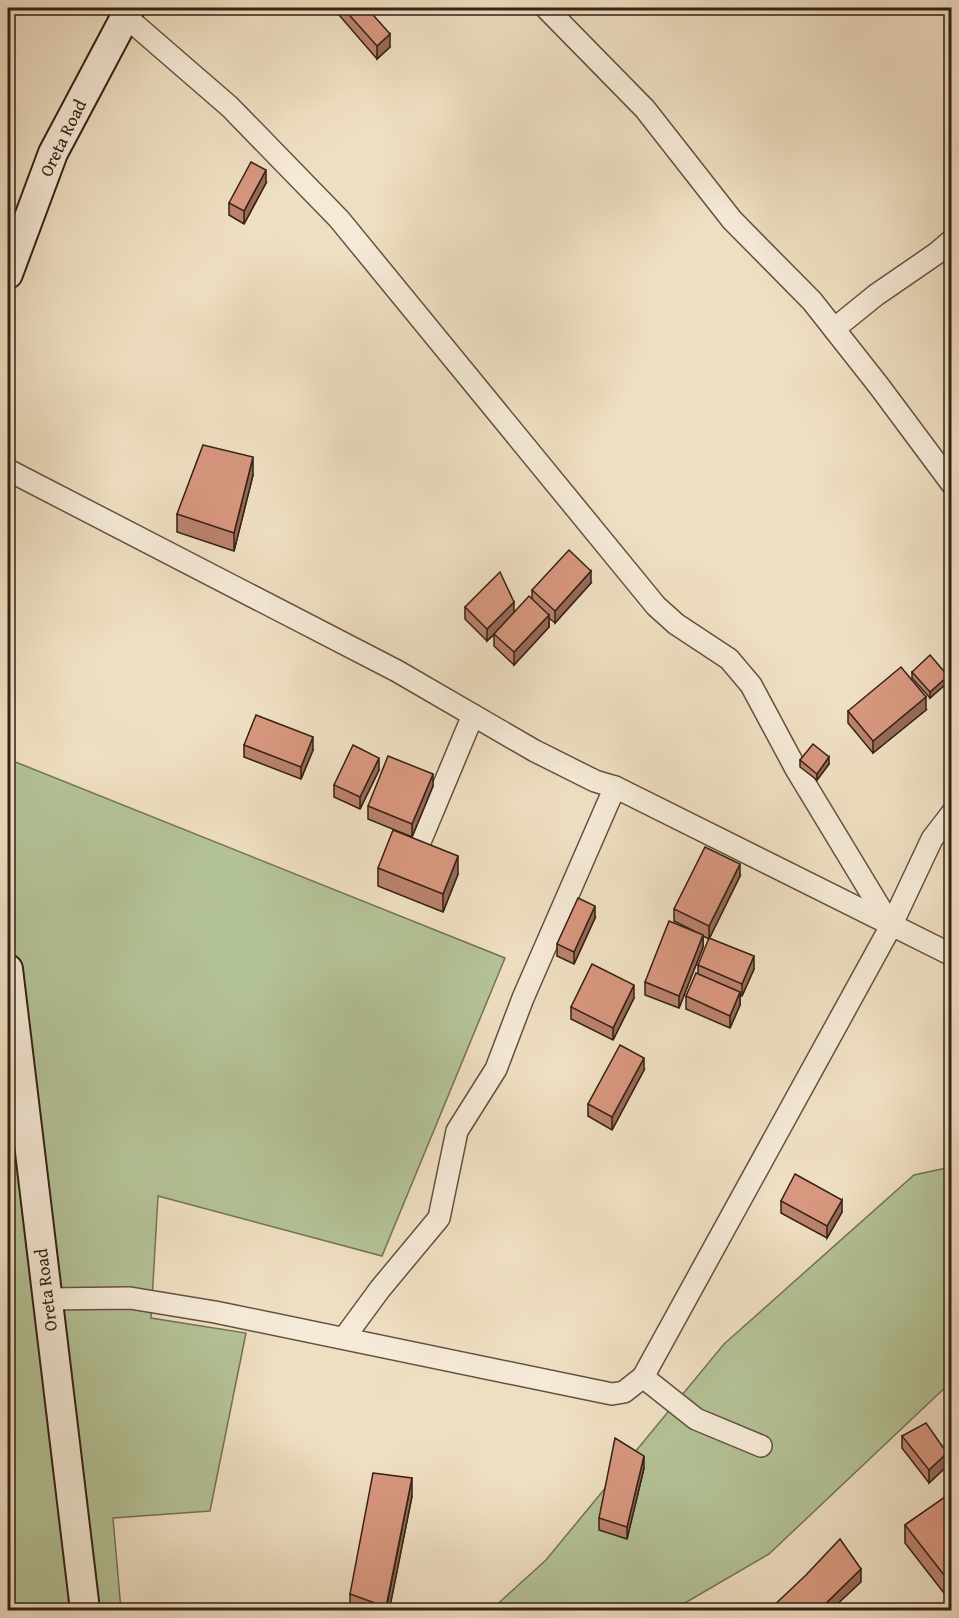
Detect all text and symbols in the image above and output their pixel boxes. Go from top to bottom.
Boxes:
street label: Oreta Road [32,94,93,181]
street label: Oreta Road [27,1247,64,1333]

